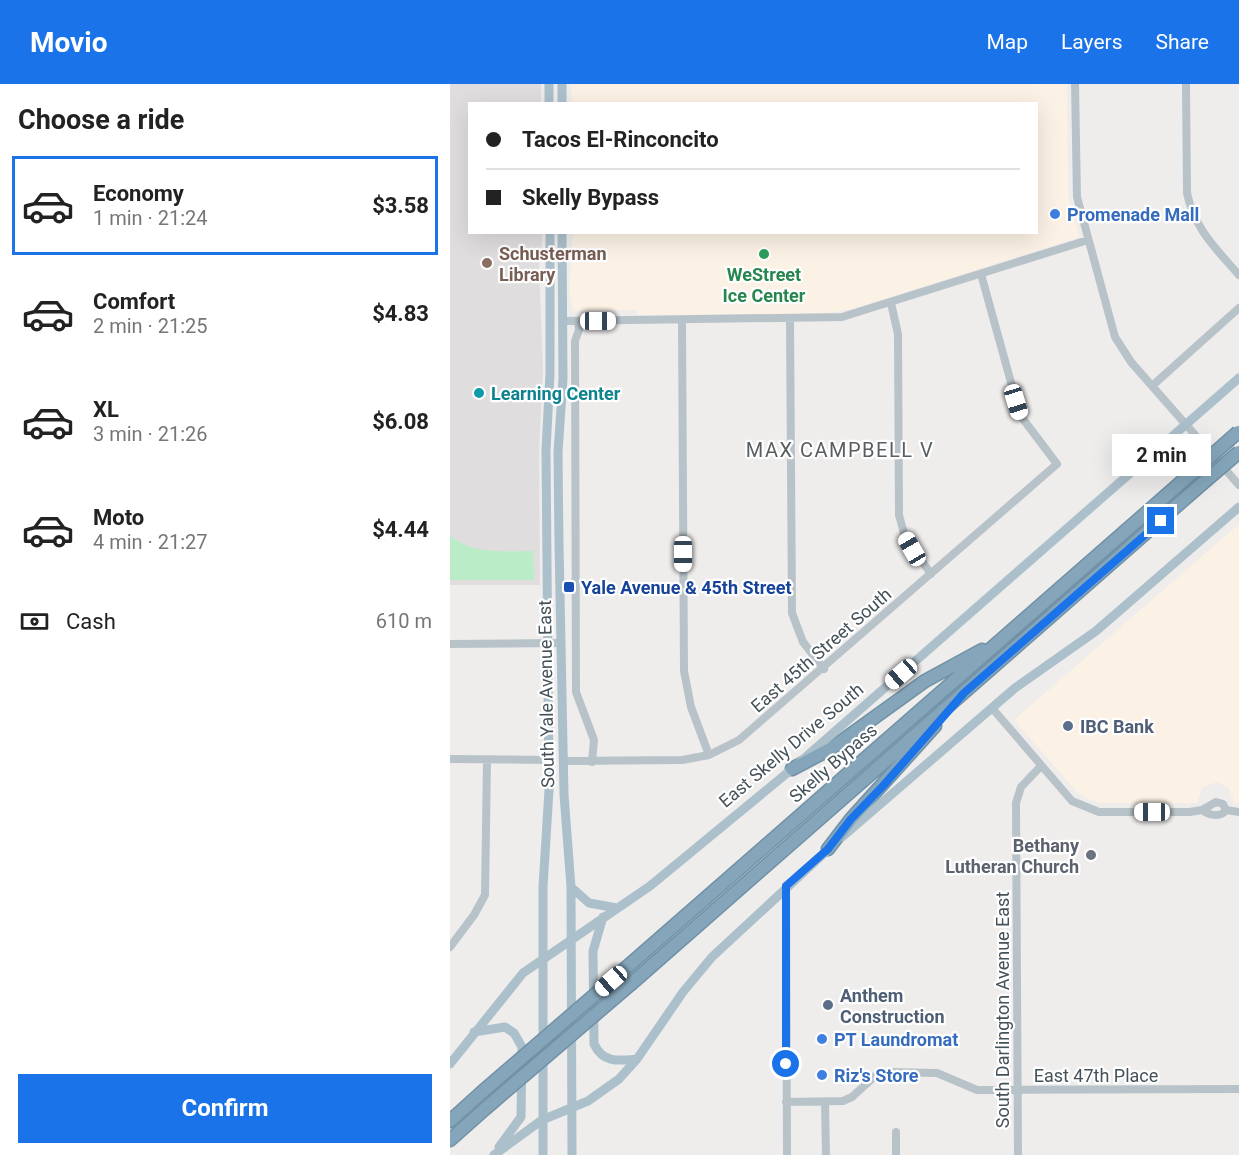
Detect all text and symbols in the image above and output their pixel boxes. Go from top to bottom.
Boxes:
text: Movio [30,26,108,59]
text: Map [986,30,1028,54]
text: Layers [1061,30,1122,54]
text: Share [1155,30,1209,54]
text: Choose a ride [18,104,184,136]
text: Tacos El-Rinconcito [522,127,719,152]
icon: car [21,179,75,233]
text: Economy [93,181,184,206]
text: Skelly Bypass [522,185,659,210]
text: $3.58 [372,193,429,218]
place label: Promenade Mall [1067,204,1199,225]
text: 1 min · 21:24 [93,206,208,230]
marker: Promenade Mall [1048,207,1062,221]
place label: Schusterman Library [499,243,607,285]
marker: WeStreet Ice Center [757,247,771,261]
marker: Schusterman Library [480,256,494,270]
place label: WeStreet Ice Center [723,264,806,306]
icon: car [21,287,75,341]
text: Comfort [93,289,175,314]
text: $4.83 [372,301,429,326]
car [580,312,616,330]
text: 2 min · 21:25 [93,314,208,338]
car [1002,382,1030,422]
place label: Learning Center [491,383,621,404]
marker: Learning Center [472,386,486,400]
icon: car [21,395,75,449]
text: XL [93,397,119,422]
text: $6.08 [372,409,429,434]
text: 3 min · 21:26 [93,422,208,446]
callout: 2 min [1112,434,1210,476]
district label: MAX CAMPBELL V [746,438,934,462]
text: 2 min [1136,443,1187,467]
icon: car [21,503,75,557]
text: Moto [93,505,144,530]
route end [1147,507,1174,534]
text: $4.44 [372,517,429,542]
car [895,529,929,569]
text: 4 min · 21:27 [93,530,208,554]
car [674,536,692,572]
place label: Yale Avenue & 45th Street [581,577,792,598]
marker: Yale Avenue & 45th Street [562,580,576,594]
street label: East 45th Street South [747,583,895,717]
street label: South Yale Avenue East [534,600,558,788]
icon: cash [18,605,51,638]
text: Cash [66,609,116,634]
text: 610 m [376,609,432,633]
car [882,655,920,693]
street label: East Skelly Drive South [714,678,868,812]
place label: IBC Bank [1080,716,1154,737]
street label: Skelly Bypass [785,719,881,807]
marker: IBC Bank [1061,719,1075,733]
car [1134,803,1170,821]
place label: Bethany Lutheran Church [945,835,1080,877]
marker: Bethany Lutheran Church [1084,848,1098,862]
street label: South Darlington Avenue East [992,892,1013,1128]
car [592,962,630,1000]
place label: Anthem Construction [840,985,945,1027]
marker: Anthem Construction [821,998,835,1012]
place label: PT Laundromat [834,1029,958,1050]
marker: PT Laundromat [815,1032,829,1046]
route start [772,1050,799,1077]
place label: Riz's Store [834,1065,919,1086]
street label: East 47th Place [1034,1065,1158,1086]
marker: Riz's Store [815,1068,829,1082]
button: Confirm [18,1074,432,1143]

